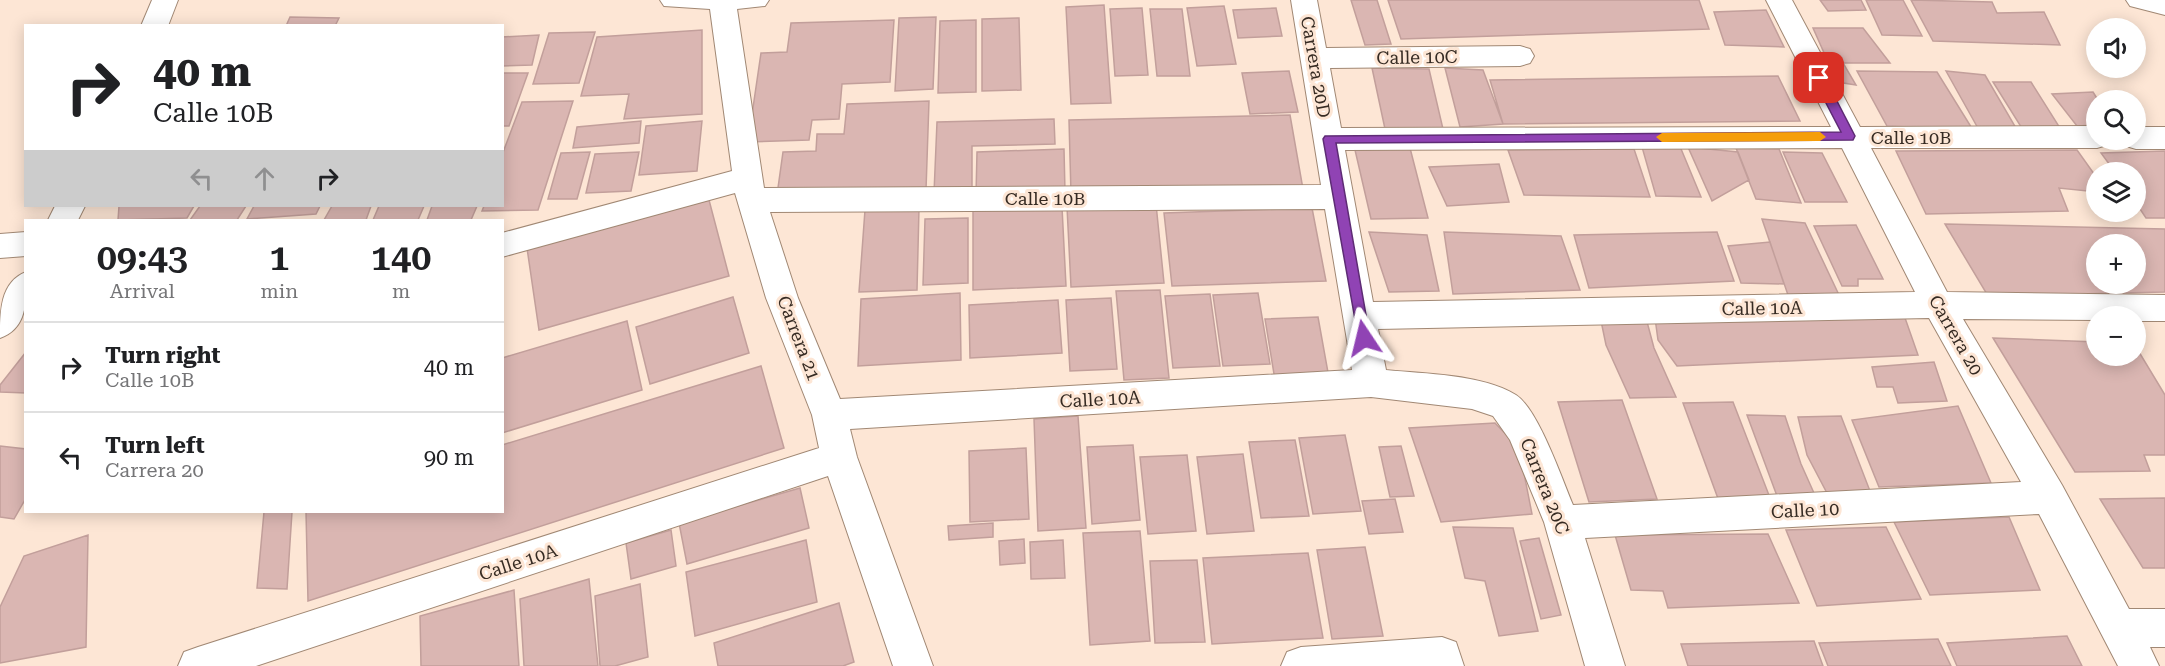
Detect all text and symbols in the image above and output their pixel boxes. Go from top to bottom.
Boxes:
street label: Carrera 20D [1297,15,1335,120]
map controls [2086,18,2146,366]
button: sound [2086,18,2146,78]
street label: Calle 10C [1376,46,1458,68]
text: 40 m [153,47,251,96]
icon: right [54,48,132,126]
pin [1793,52,1844,103]
icon: arrive [1802,61,1835,94]
button: search [2086,90,2146,150]
text: Calle 10B [153,97,274,129]
street label: Calle 10B [1871,127,1951,148]
icon: left [185,162,218,195]
icon: ahead [248,162,281,195]
icon: right [311,162,344,195]
button: layers [2086,162,2146,222]
street label: Calle 10B [1005,188,1085,209]
button: + [2086,234,2146,294]
text: 09:43 [97,237,188,279]
text: 1 [269,237,289,279]
text: 140 [371,237,431,279]
text: Arrival [110,279,175,303]
text: min [261,279,298,303]
text: m [392,279,410,303]
street label: Carrera 20 [1925,291,1987,379]
street label: Carrera 21 [773,293,825,383]
street label: Calle 10A [1721,297,1803,319]
position arrow [1332,306,1396,370]
button: − [2086,306,2146,366]
text: Turn right [105,343,220,368]
icon: right [54,351,87,384]
text: 40 m [424,355,474,380]
text: Calle 10B [105,368,194,392]
street label: Calle 10A [1059,386,1141,412]
text: Turn left [105,433,205,458]
street label: Carrera 20C [1516,435,1574,537]
icon: left [54,441,87,474]
text: 90 m [424,445,474,470]
text: Carrera 20 [105,458,204,482]
street label: Calle 10 [1770,498,1840,522]
street label: Calle 10A [476,539,560,584]

